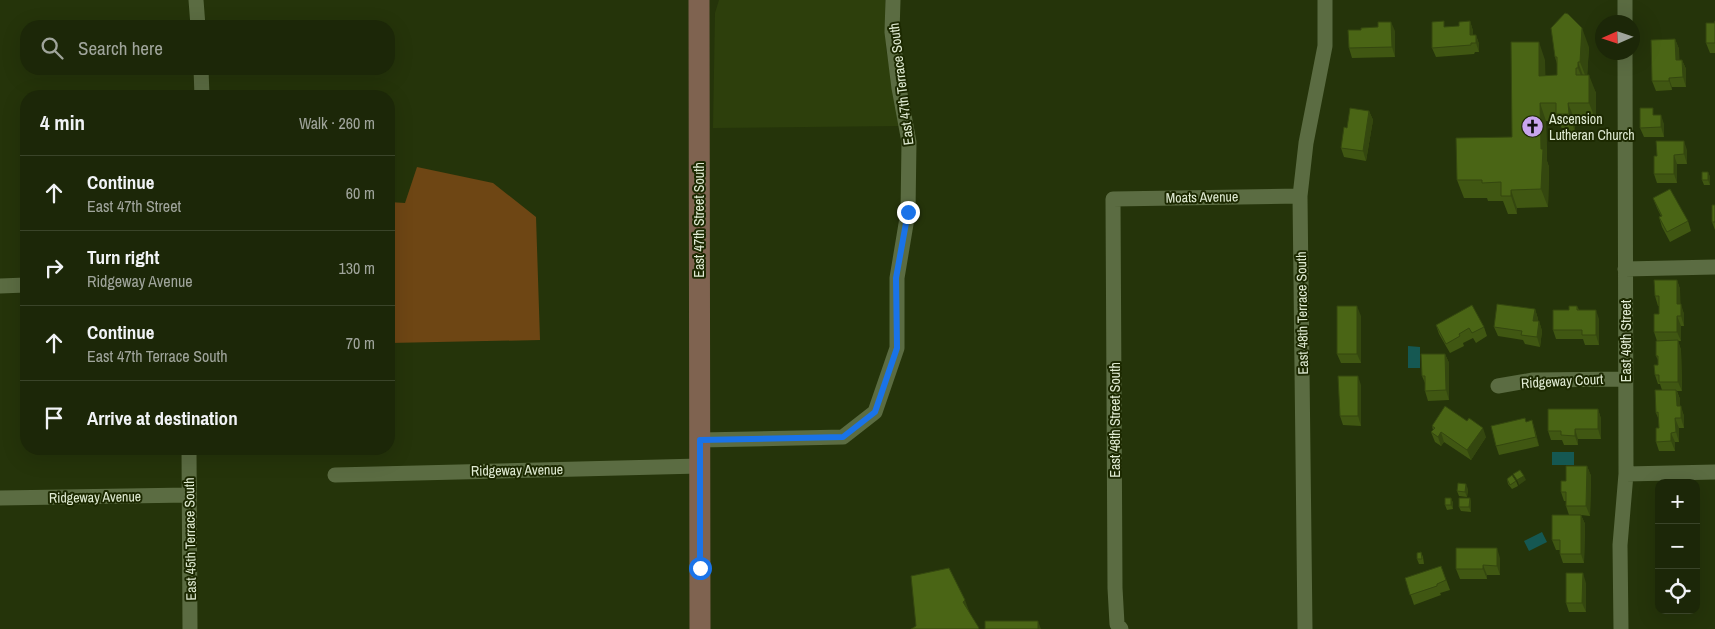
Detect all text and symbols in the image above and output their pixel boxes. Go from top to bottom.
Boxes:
north arrow [1595,15,1640,60]
search box [20,20,395,75]
street label: East 47th Terrace South [885,22,917,146]
icon: search [38,34,66,62]
text: Search here [78,35,163,61]
text: 4 min [40,108,85,137]
place label: Ascension Lutheran Church [1548,110,1635,144]
text: Walk · 260 m [299,112,375,134]
church icon: Ascension Lutheran Church [1521,115,1545,139]
street label: East 47th Street South [690,162,708,278]
text: Continue [87,169,155,195]
icon: ahead [40,179,68,207]
text: 60 m [346,182,375,204]
street label: Moats Avenue [1166,187,1238,207]
text: East 47th Street [87,195,181,217]
route end [897,201,920,224]
text: Turn right [87,244,159,270]
street label: East 48th Terrace South [1292,251,1312,375]
icon: right [40,254,68,282]
text: 130 m [339,257,375,279]
text: Ridgeway Avenue [87,270,193,292]
street label: East 49th Street [1617,300,1635,382]
text: Continue [87,319,155,345]
icon: ahead [40,329,68,357]
text: 70 m [346,332,375,354]
text: East 47th Terrace South [87,345,228,367]
street label: East 48th Street South [1106,362,1124,478]
street label: Ridgeway Court [1520,370,1604,392]
icon: arrive [40,404,68,432]
text: Arrive at destination [87,405,238,431]
street label: Ridgeway Avenue [471,460,563,480]
street label: East 45th Terrace South [180,477,200,601]
map controls [1655,479,1700,614]
button: + [1655,479,1700,524]
street label: Ridgeway Avenue [49,487,141,507]
button: − [1655,524,1700,569]
route start [689,557,712,580]
button: locate [1655,569,1700,614]

